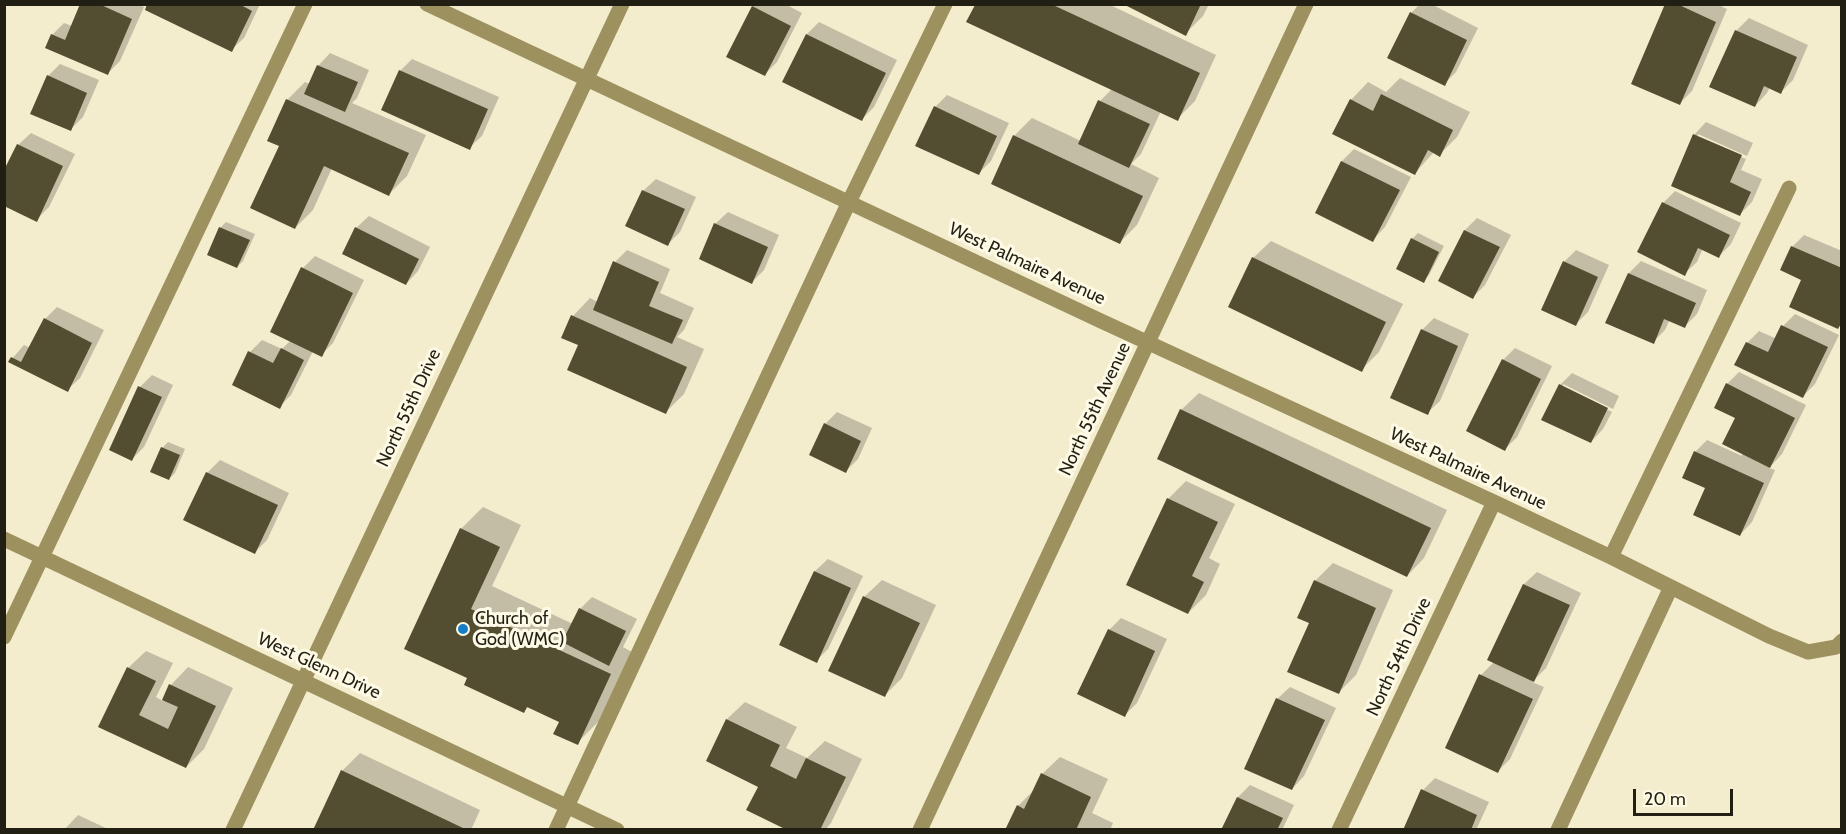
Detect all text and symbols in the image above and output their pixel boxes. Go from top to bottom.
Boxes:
street label: West Palmaire Avenue [945,218,1109,310]
street label: North 55th Avenue [1055,339,1135,479]
street label: North 55th Drive [372,346,446,470]
street label: West Palmaire Avenue [1386,423,1550,515]
street label: North 54th Drive [1362,594,1436,720]
place label: Church of God (WMC) [475,608,565,650]
marker: Church of God (WMC) [456,622,470,636]
street label: West Glenn Drive [254,628,384,704]
scale bar [1636,777,1736,815]
text: 20 m [1644,788,1686,810]

